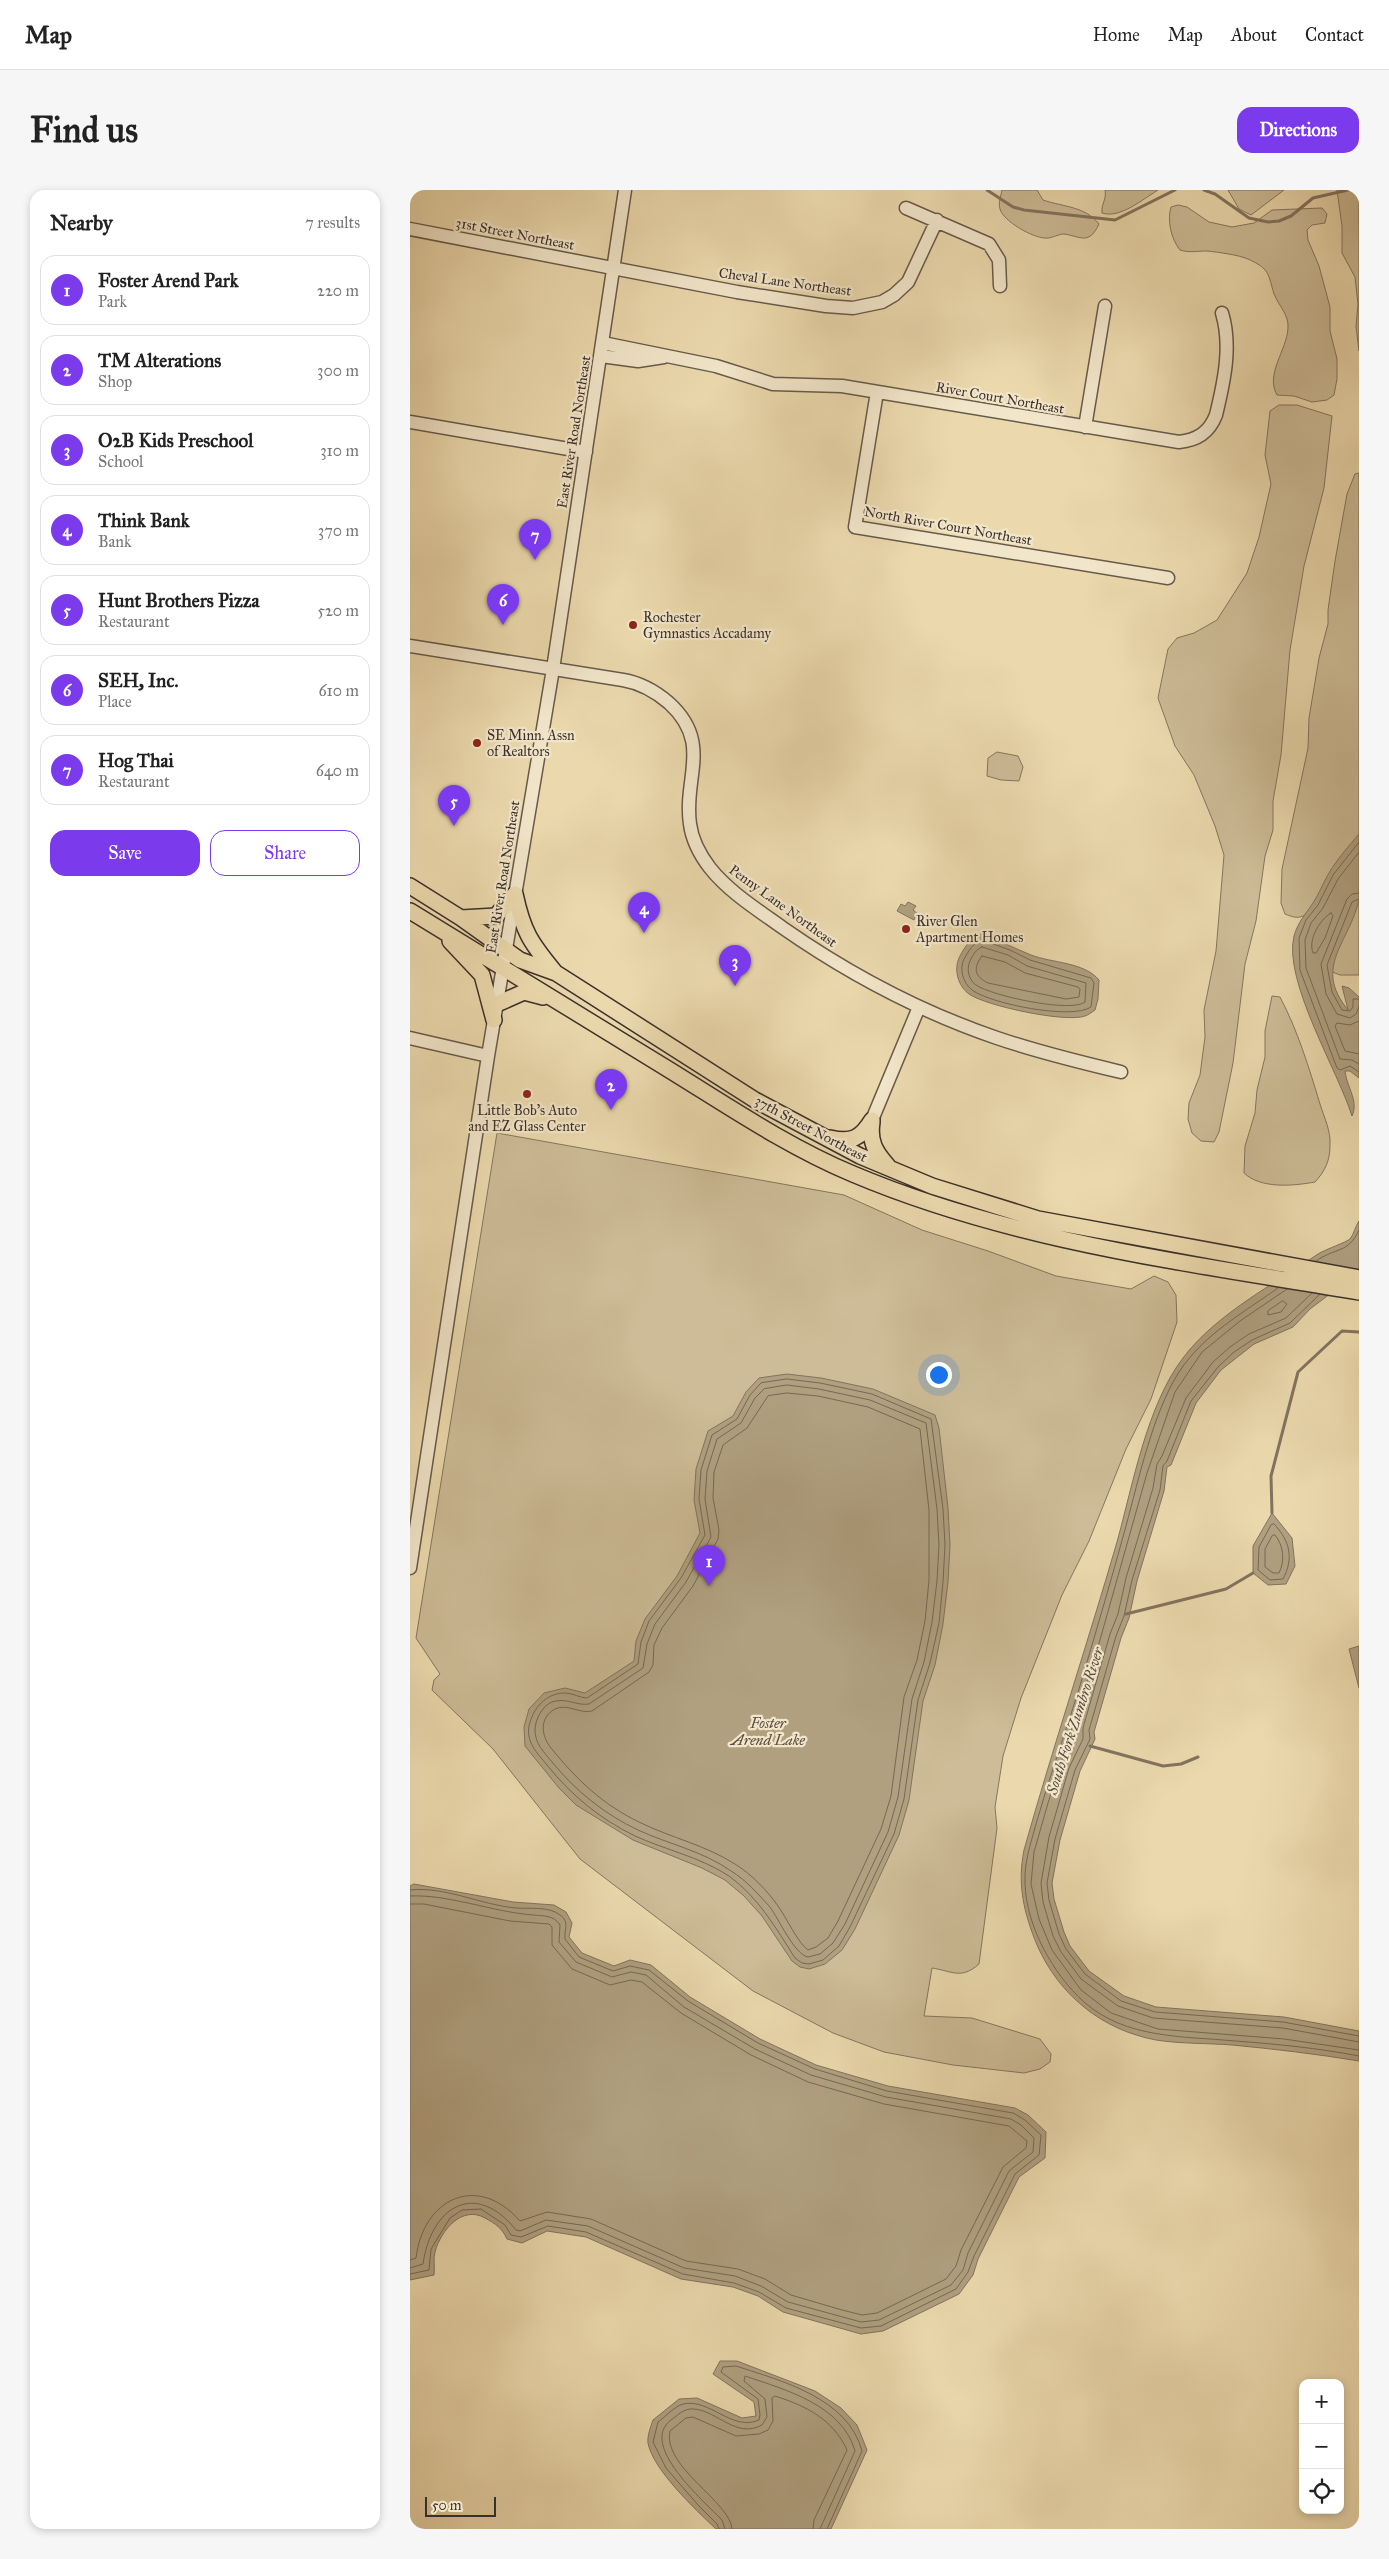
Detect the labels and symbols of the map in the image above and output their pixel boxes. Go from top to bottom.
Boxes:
street label: 31st Street Northeast [454,214,576,254]
street label: Cheval Lane Northeast [718,264,852,300]
street label: East River Road Northeast [554,354,594,510]
street label: River Court Northeast [934,378,1066,418]
street label: North River Court Northeast [863,503,1033,549]
pin: 7 [519,519,551,560]
pin: 6 [487,584,519,625]
place label: Rochester Gymnastics Accadamy [643,609,771,642]
marker: Rochester Gymnastics Accadamy [627,619,639,631]
place label: SE Minn. Assn of Realtors [487,727,575,760]
marker: SE Minn. Assn of Realtors [471,737,483,749]
pin: 5 [438,785,470,826]
street label: East River Road Northeast [483,799,523,955]
street label: Penny Lane Northeast [726,861,840,951]
pin: 4 [628,892,660,933]
place label: River Glen Apartment Homes [915,913,1023,946]
marker: River Glen Apartment Homes [900,923,912,935]
pin: 3 [719,945,751,986]
pin: 2 [595,1069,627,1110]
marker: Little Bob's Auto and EZ Glass Center [521,1088,533,1100]
street label: 37th Street Northeast [752,1092,870,1166]
place label: Little Bob's Auto and EZ Glass Center [468,1102,586,1135]
your location [926,1362,952,1388]
pin: 1 [693,1545,725,1586]
water label: South Fork Zumbro River [1042,1644,1108,1798]
water label: Foster Arend Lake [729,1714,805,1749]
scale bar [425,2494,496,2517]

